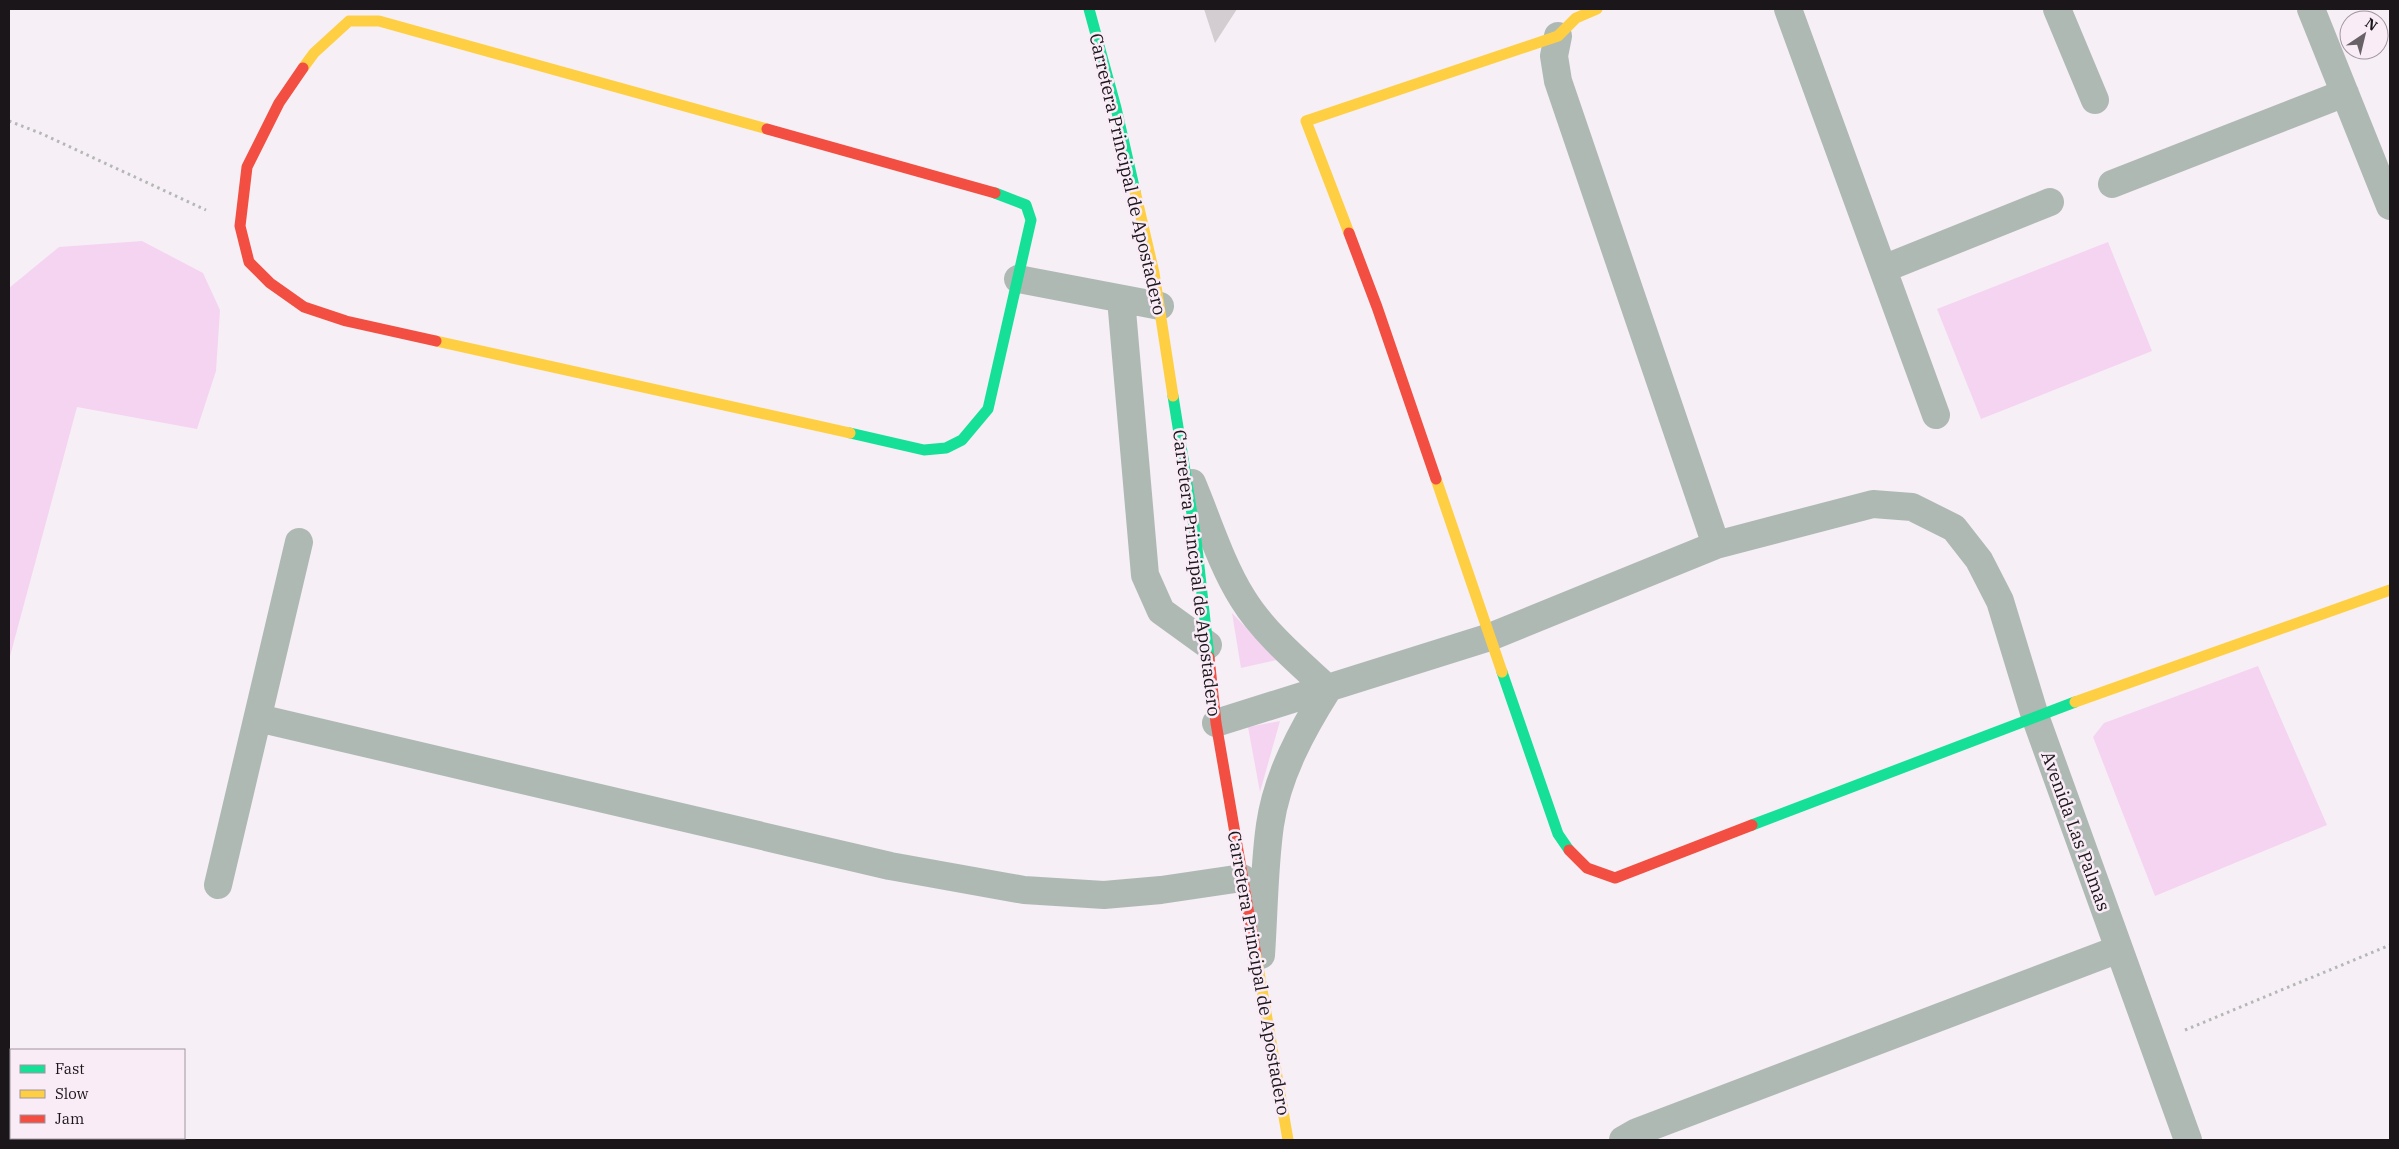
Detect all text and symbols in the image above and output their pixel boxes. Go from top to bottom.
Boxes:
north arrow [2339,10,2389,60]
text: N [2362,14,2381,35]
street label: Carretera Principal de Apostadero [1084,31,1172,317]
street label: Carretera Principal de Apostadero [1168,428,1226,718]
street label: Avenida Las Palmas [2036,748,2116,914]
street label: Carretera Principal de Apostadero [1223,829,1295,1117]
legend [10,1049,185,1139]
text: Fast [55,1059,85,1078]
text: Slow [55,1084,89,1103]
text: Jam [55,1109,84,1128]

